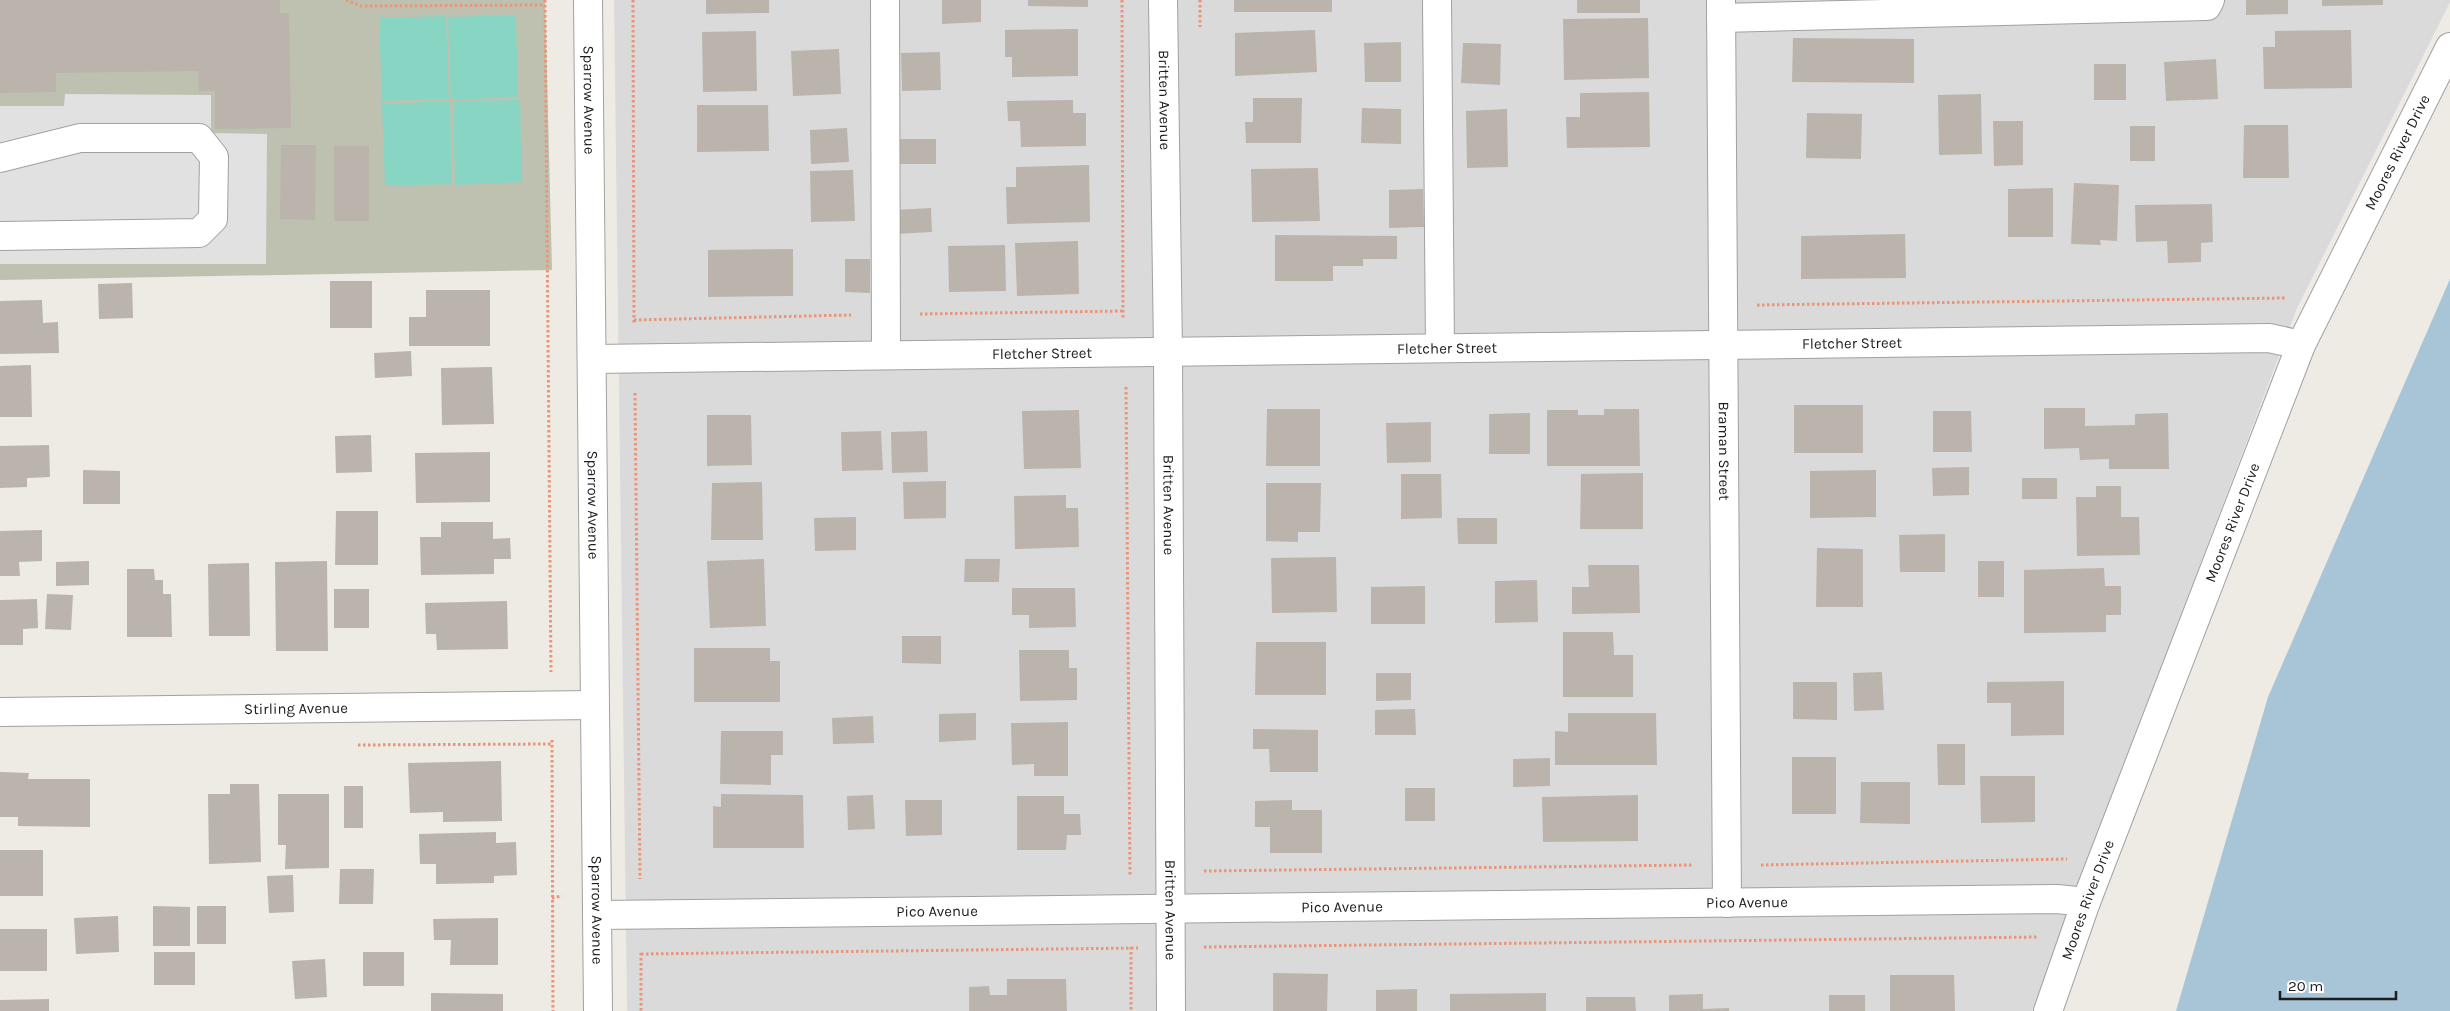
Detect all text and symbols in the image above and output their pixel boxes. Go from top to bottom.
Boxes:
street label: Sparrow Avenue [579,45,599,155]
street label: Britten Avenue [1155,50,1174,150]
street label: Moores River Drive [2361,92,2434,213]
street label: Fletcher Street [1802,334,1902,353]
street label: Fletcher Street [1397,339,1497,358]
street label: Fletcher Street [992,344,1093,363]
street label: Braman Street [1715,401,1733,501]
street label: Sparrow Avenue [583,450,603,560]
street label: Britten Avenue [1159,455,1178,555]
street label: Moores River Drive [2201,460,2264,585]
street label: Stirling Avenue [244,699,348,718]
street label: Moores River Drive [2057,837,2118,962]
street label: Sparrow Avenue [587,855,607,965]
street label: Britten Avenue [1161,860,1180,960]
street label: Pico Avenue [1706,893,1788,912]
street label: Pico Avenue [1301,897,1383,916]
street label: Pico Avenue [896,902,978,921]
scale bar [2280,968,2396,1000]
text: 20 m [2288,977,2323,995]

